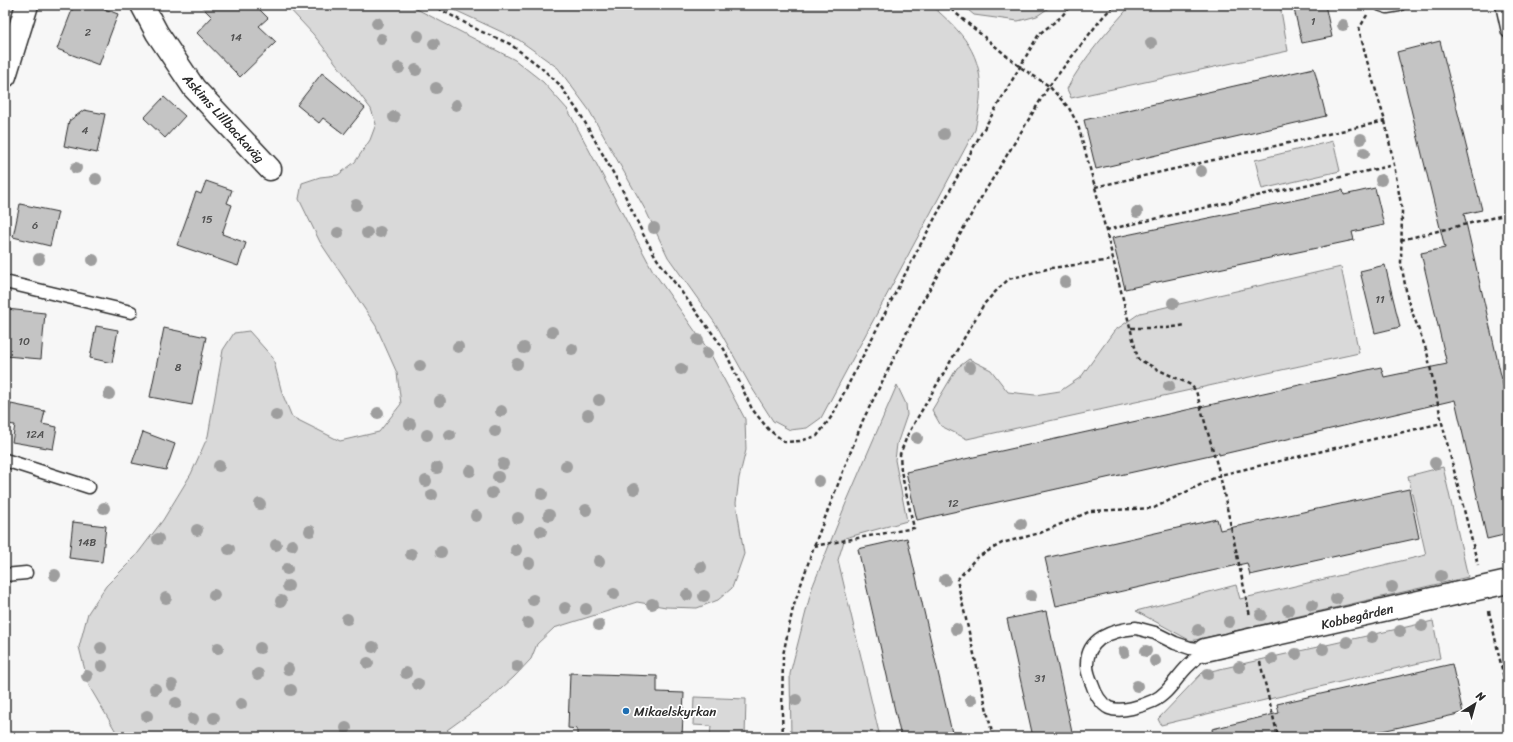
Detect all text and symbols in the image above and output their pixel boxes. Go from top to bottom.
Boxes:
house number: 1 [1311,12,1316,31]
house number: 2 [85,23,92,42]
house number: 14 [230,28,242,47]
street label: Askims Lillbackaväg [176,68,271,169]
house number: 4 [82,121,89,140]
house number: 15 [201,210,213,229]
house number: 6 [32,216,38,235]
house number: 11 [1375,290,1385,309]
house number: 10 [18,332,30,351]
house number: 8 [175,358,182,377]
house number: 12A [26,425,44,444]
house number: 12 [947,494,959,513]
house number: 14B [78,533,96,552]
street label: Kobbegården [1319,597,1396,636]
house number: 31 [1035,669,1046,688]
north arrow [1455,684,1495,724]
text: N [1471,686,1490,707]
place label: Mikaelskyrkan [634,700,716,723]
marker: Mikaelskyrkan [621,706,631,716]

